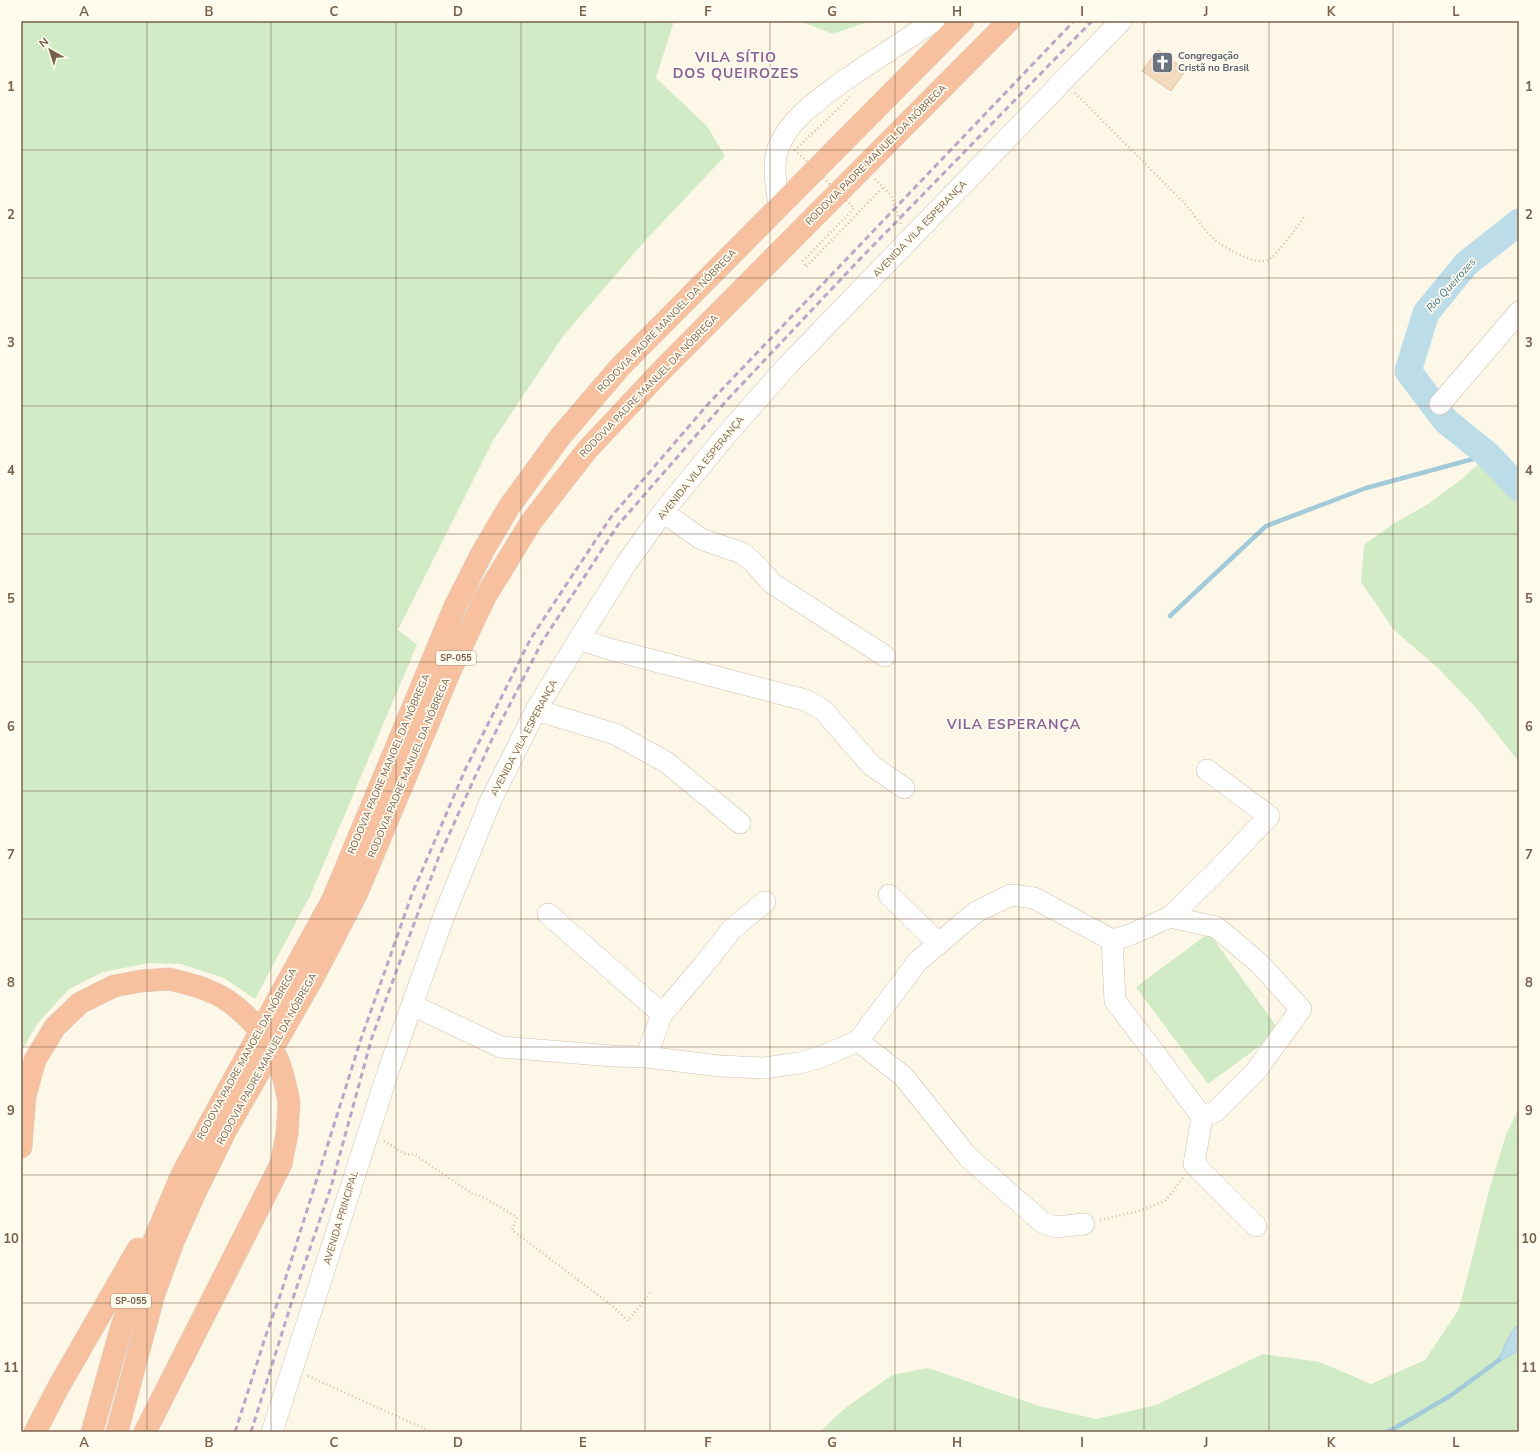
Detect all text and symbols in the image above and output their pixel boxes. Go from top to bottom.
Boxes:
text: A [79,3,89,21]
text: B [205,3,214,21]
text: C [330,3,339,21]
text: D [453,3,463,21]
text: E [579,3,587,21]
text: F [704,3,712,21]
text: G [827,3,837,21]
text: H [952,3,962,21]
text: I [1080,3,1084,21]
text: J [1203,3,1208,21]
text: K [1327,3,1336,21]
text: L [1452,3,1460,21]
north arrow [30,30,70,70]
text: N [36,34,52,51]
district label: VILA SÍTIO DOS QUEIROZES [673,48,799,83]
church icon: Congregação Cristã no Brasil [1149,49,1175,75]
place label: Congregação Cristã no Brasil [1178,49,1250,75]
text: 1 [7,78,15,96]
text: 1 [1525,78,1533,96]
street label: RODOVIA PADRE MANUEL DA NÓBREGA [802,81,950,229]
street label: AVENIDA VILA ESPERANÇA [870,177,971,281]
text: 2 [7,206,15,224]
text: 2 [1525,206,1533,224]
street label: RODOVIA PADRE MANOEL DA NÓBREGA [594,246,740,396]
water label: Rio Queirozes [1423,255,1479,315]
street label: RODOVIA PADRE MANUEL DA NÓBREGA [576,311,722,461]
text: 3 [7,334,15,352]
text: 3 [1525,334,1533,352]
street label: AVENIDA VILA ESPERANÇA [655,412,748,523]
text: 4 [7,462,15,480]
text: 4 [1525,462,1533,480]
text: 5 [7,590,15,608]
text: 5 [1525,590,1533,608]
road number: SP-055 [436,651,476,665]
street label: RODOVIA PADRE MANOEL DA NÓBREGA [345,671,434,856]
street label: RODOVIA PADRE MANUEL DA NÓBREGA [365,675,454,860]
street label: AVENIDA VILA ESPERANÇA [487,677,561,799]
district label: VILA ESPERANÇA [946,715,1081,734]
text: 6 [7,718,15,736]
text: 6 [1525,718,1533,736]
text: 7 [7,846,15,864]
text: 7 [1525,846,1533,864]
street label: RODOVIA PADRE MANOEL DA NÓBREGA [194,965,301,1143]
street label: RODOVIA PADRE MANUEL DA NÓBREGA [214,970,321,1147]
text: 8 [7,974,15,992]
text: 8 [1525,974,1533,992]
text: 9 [7,1102,15,1120]
text: 9 [1525,1102,1533,1120]
street label: AVENIDA PRINCIPAL [320,1169,362,1267]
text: 10 [3,1230,19,1248]
text: 10 [1521,1230,1537,1248]
road number: SP-055 [111,1294,151,1308]
text: 11 [3,1359,19,1377]
text: 11 [1521,1359,1537,1377]
text: A [79,1434,89,1452]
text: B [205,1434,214,1452]
text: C [330,1434,339,1452]
text: D [453,1434,463,1452]
text: E [579,1434,587,1452]
text: F [704,1434,712,1452]
text: G [827,1434,837,1452]
text: H [952,1434,962,1452]
text: I [1080,1434,1084,1452]
text: J [1203,1434,1208,1452]
text: K [1327,1434,1336,1452]
text: L [1452,1434,1460,1452]

